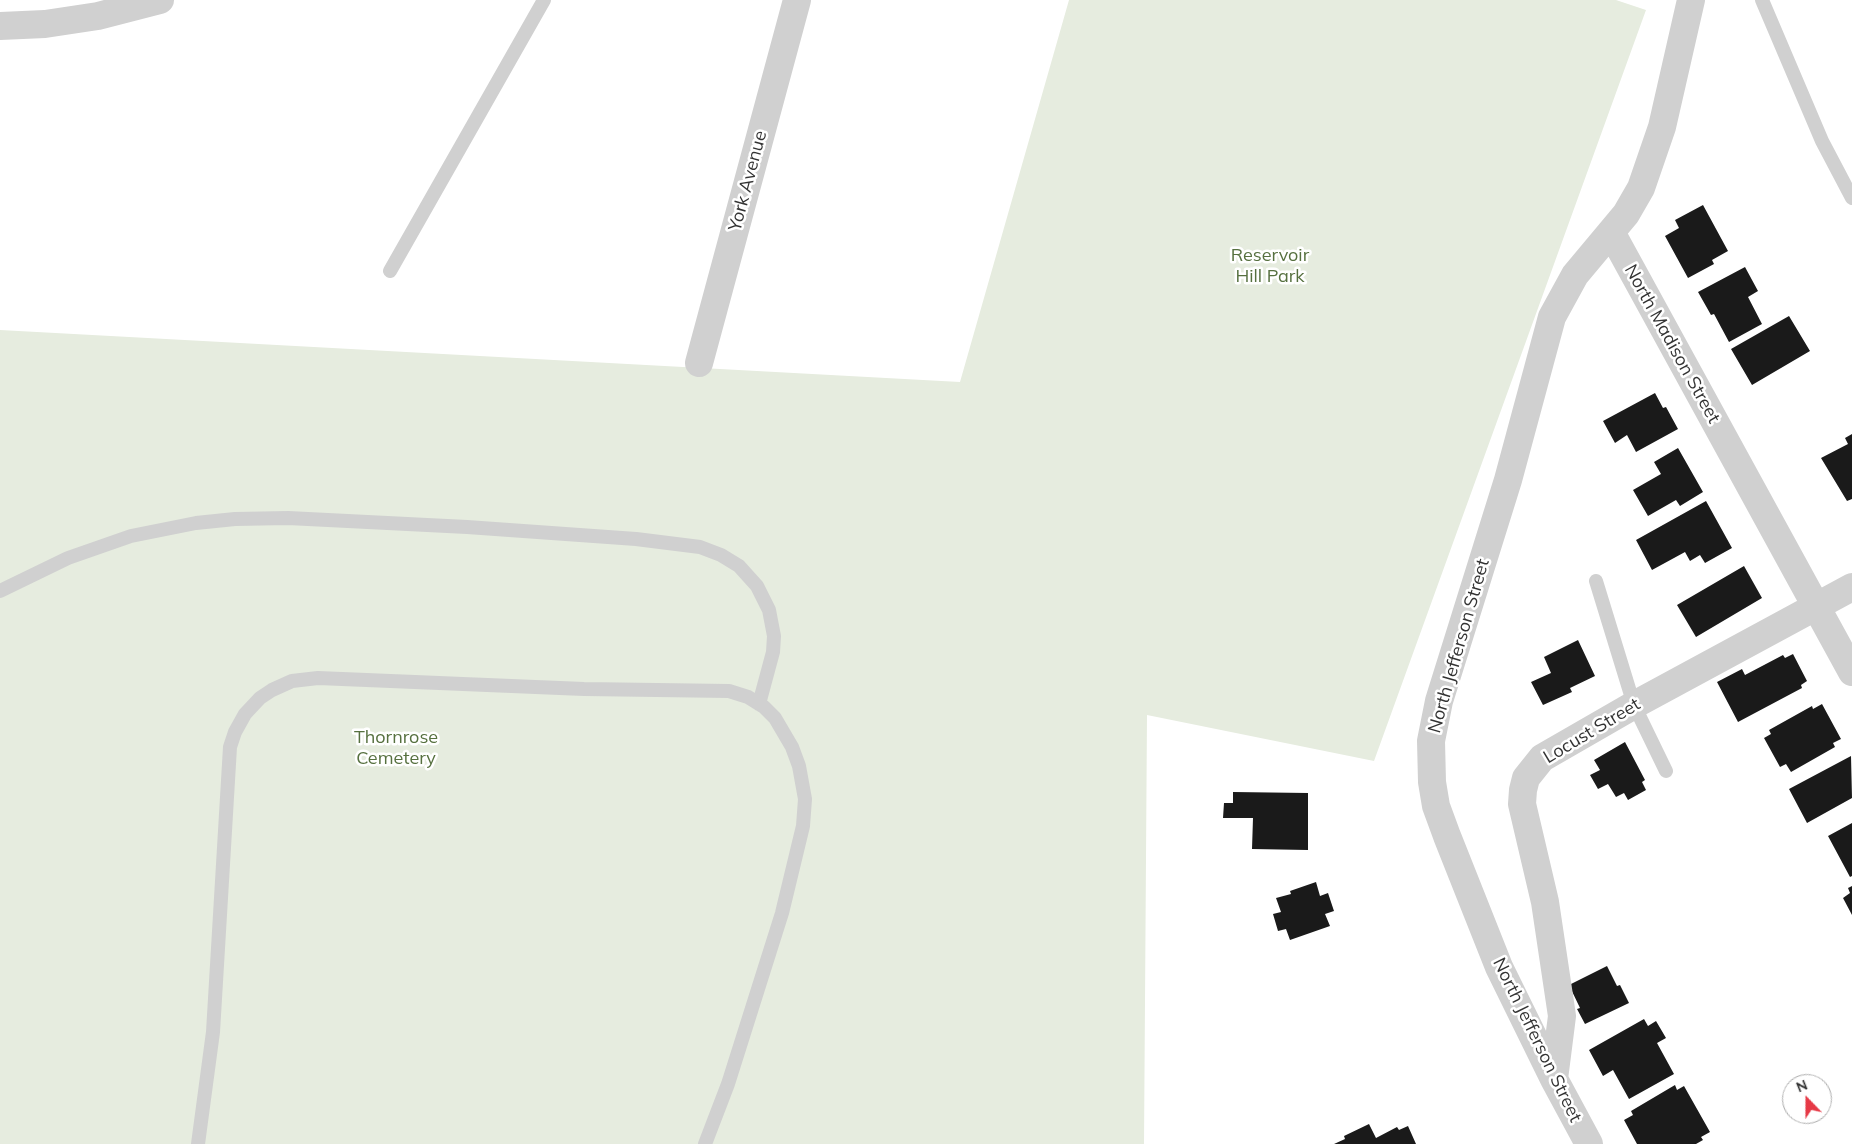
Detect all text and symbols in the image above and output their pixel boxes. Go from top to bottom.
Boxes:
street label: York Avenue [724,128,772,234]
park label: Reservoir Hill Park [1231,245,1309,288]
street label: North Madison Street [1619,261,1725,427]
street label: North Jefferson Street [1424,556,1494,736]
street label: Locust Street [1540,694,1644,768]
park label: Thornrose Cemetery [354,727,438,770]
street label: North Jefferson Street [1488,954,1586,1126]
north arrow [1782,1074,1832,1124]
text: N [1793,1076,1810,1096]

